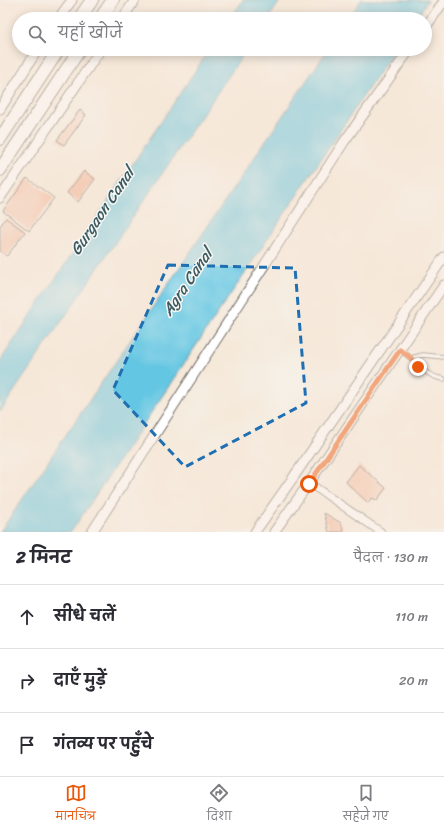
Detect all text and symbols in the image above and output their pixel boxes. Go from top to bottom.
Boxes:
search box [12,12,432,56]
text: यहाँ खोजें [58,20,123,46]
icon: search [26,23,48,45]
water label: Gurgaon Canal [62,158,144,261]
water label: Agra Canal [153,239,222,323]
route end [409,358,427,376]
route start [300,475,318,493]
text: 2 मिनट [16,542,72,572]
text: पैदल · 130 m [353,546,428,569]
text: सीधे चलें [54,603,115,629]
text: 110 m [395,605,428,628]
icon: ahead [16,606,38,628]
text: दाएँ मुड़ें [54,667,106,693]
text: 20 m [399,669,428,692]
icon: right [16,670,38,692]
text: गंतव्य पर पहुँचे [54,731,153,757]
icon: arrive [16,734,38,756]
tab: मानचित्र [55,782,96,828]
tab: दिशा [207,782,232,828]
tab: सहेजे गए [343,782,389,828]

